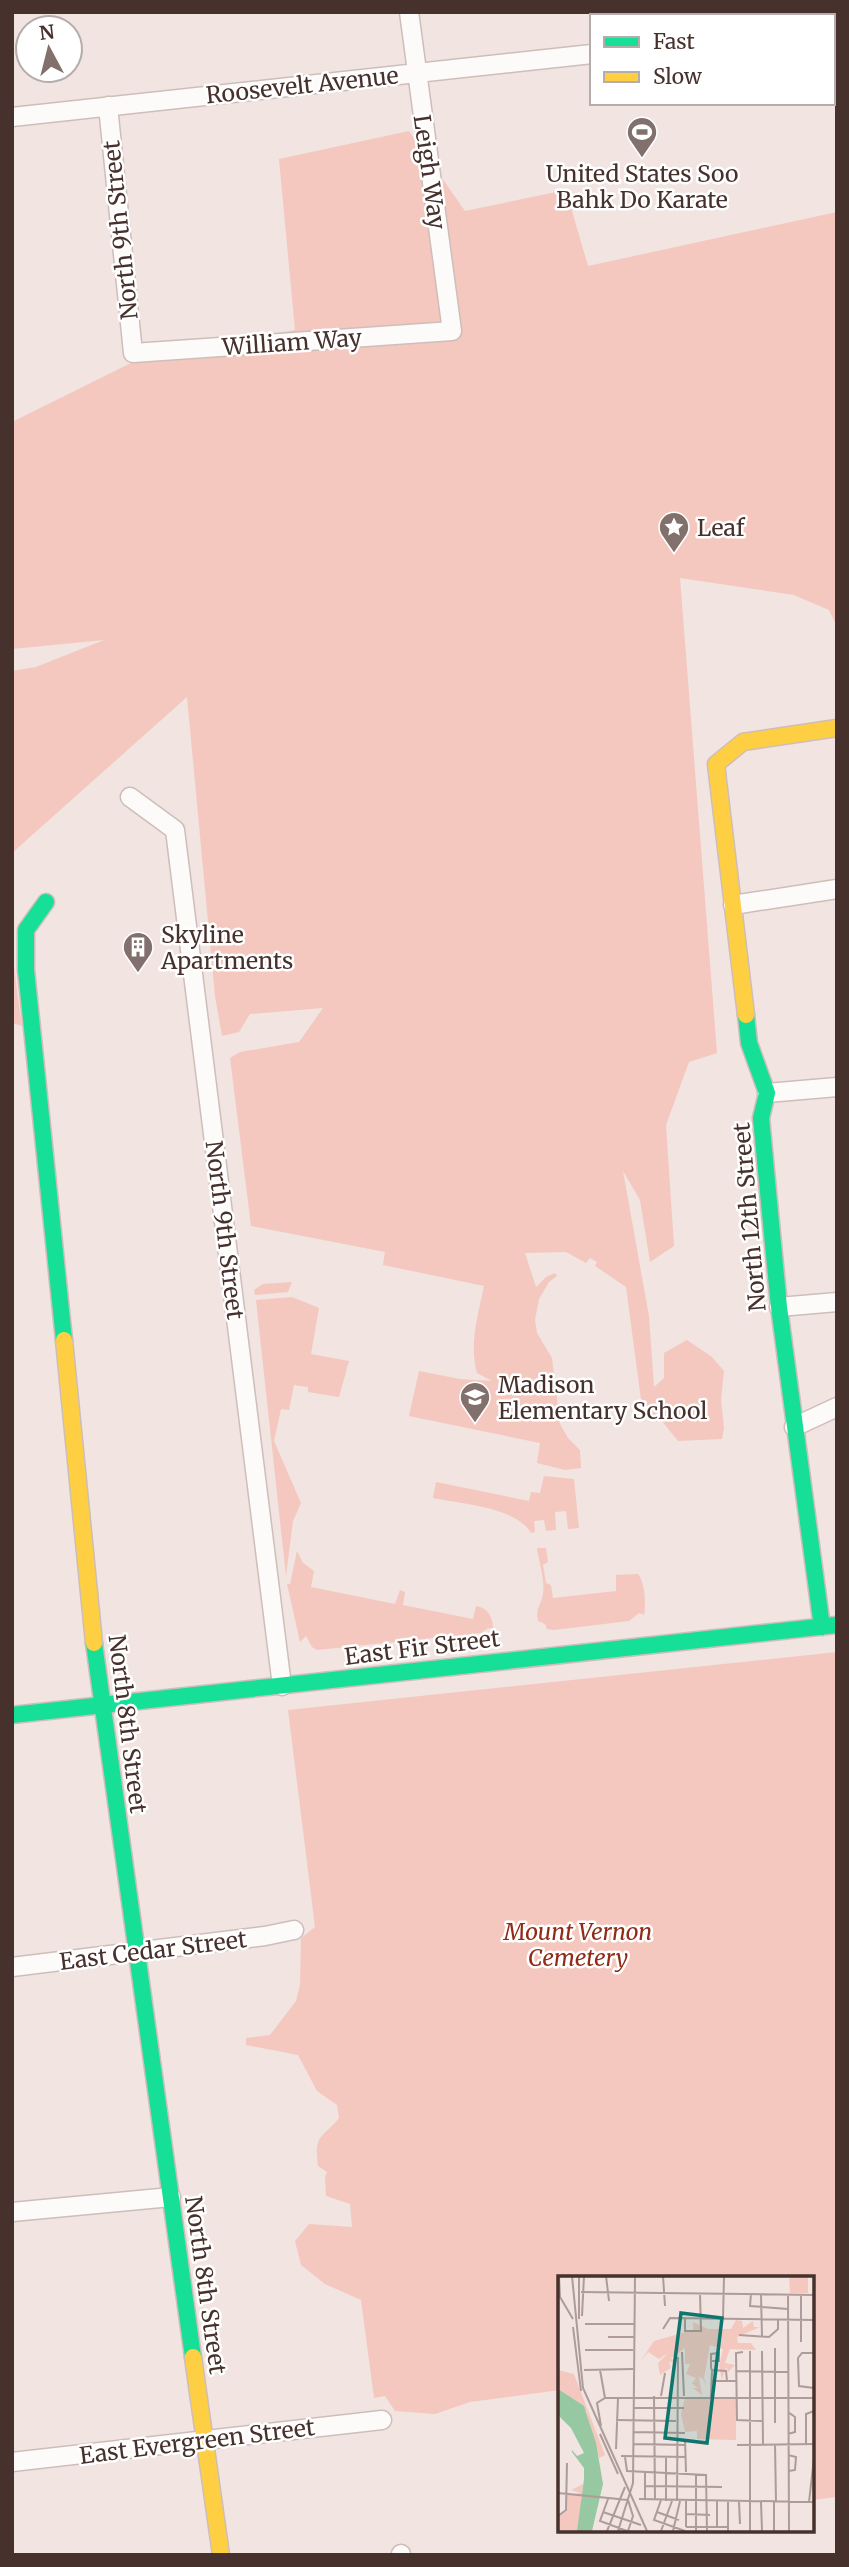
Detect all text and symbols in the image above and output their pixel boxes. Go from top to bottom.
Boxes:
north arrow [14,14,84,84]
legend [590,14,835,105]
text: N [38,19,56,45]
text: Fast [653,28,695,55]
street label: Roosevelt Avenue [204,60,400,110]
text: Slow [653,63,702,90]
street label: Leigh Way [408,113,452,232]
sports icon: United States Soo Bahk Do Karate [625,115,659,159]
street label: North 9th Street [96,139,144,321]
place label: United States Soo Bahk Do Karate [546,159,738,214]
street label: William Way [220,323,363,361]
place icon: Leaf [657,510,691,554]
place label: Leaf [697,513,746,542]
place label: Skyline Apartments [160,920,293,975]
building icon: Skyline Apartments [121,930,155,974]
street label: North 12th Street [726,1121,772,1313]
street label: North 9th Street [200,1139,250,1321]
place label: Madison Elementary School [498,1370,707,1425]
school or university icon: Madison Elementary School [458,1380,492,1424]
street label: East Fir Street [343,1623,501,1671]
street label: North 8th Street [103,1633,153,1815]
park label: Mount Vernon Cemetery [503,1917,652,1972]
street label: East Cedar Street [58,1924,248,1976]
street label: North 8th Street [179,2194,233,2376]
inset map [558,2276,814,2532]
street label: East Evergreen Street [78,2412,316,2470]

